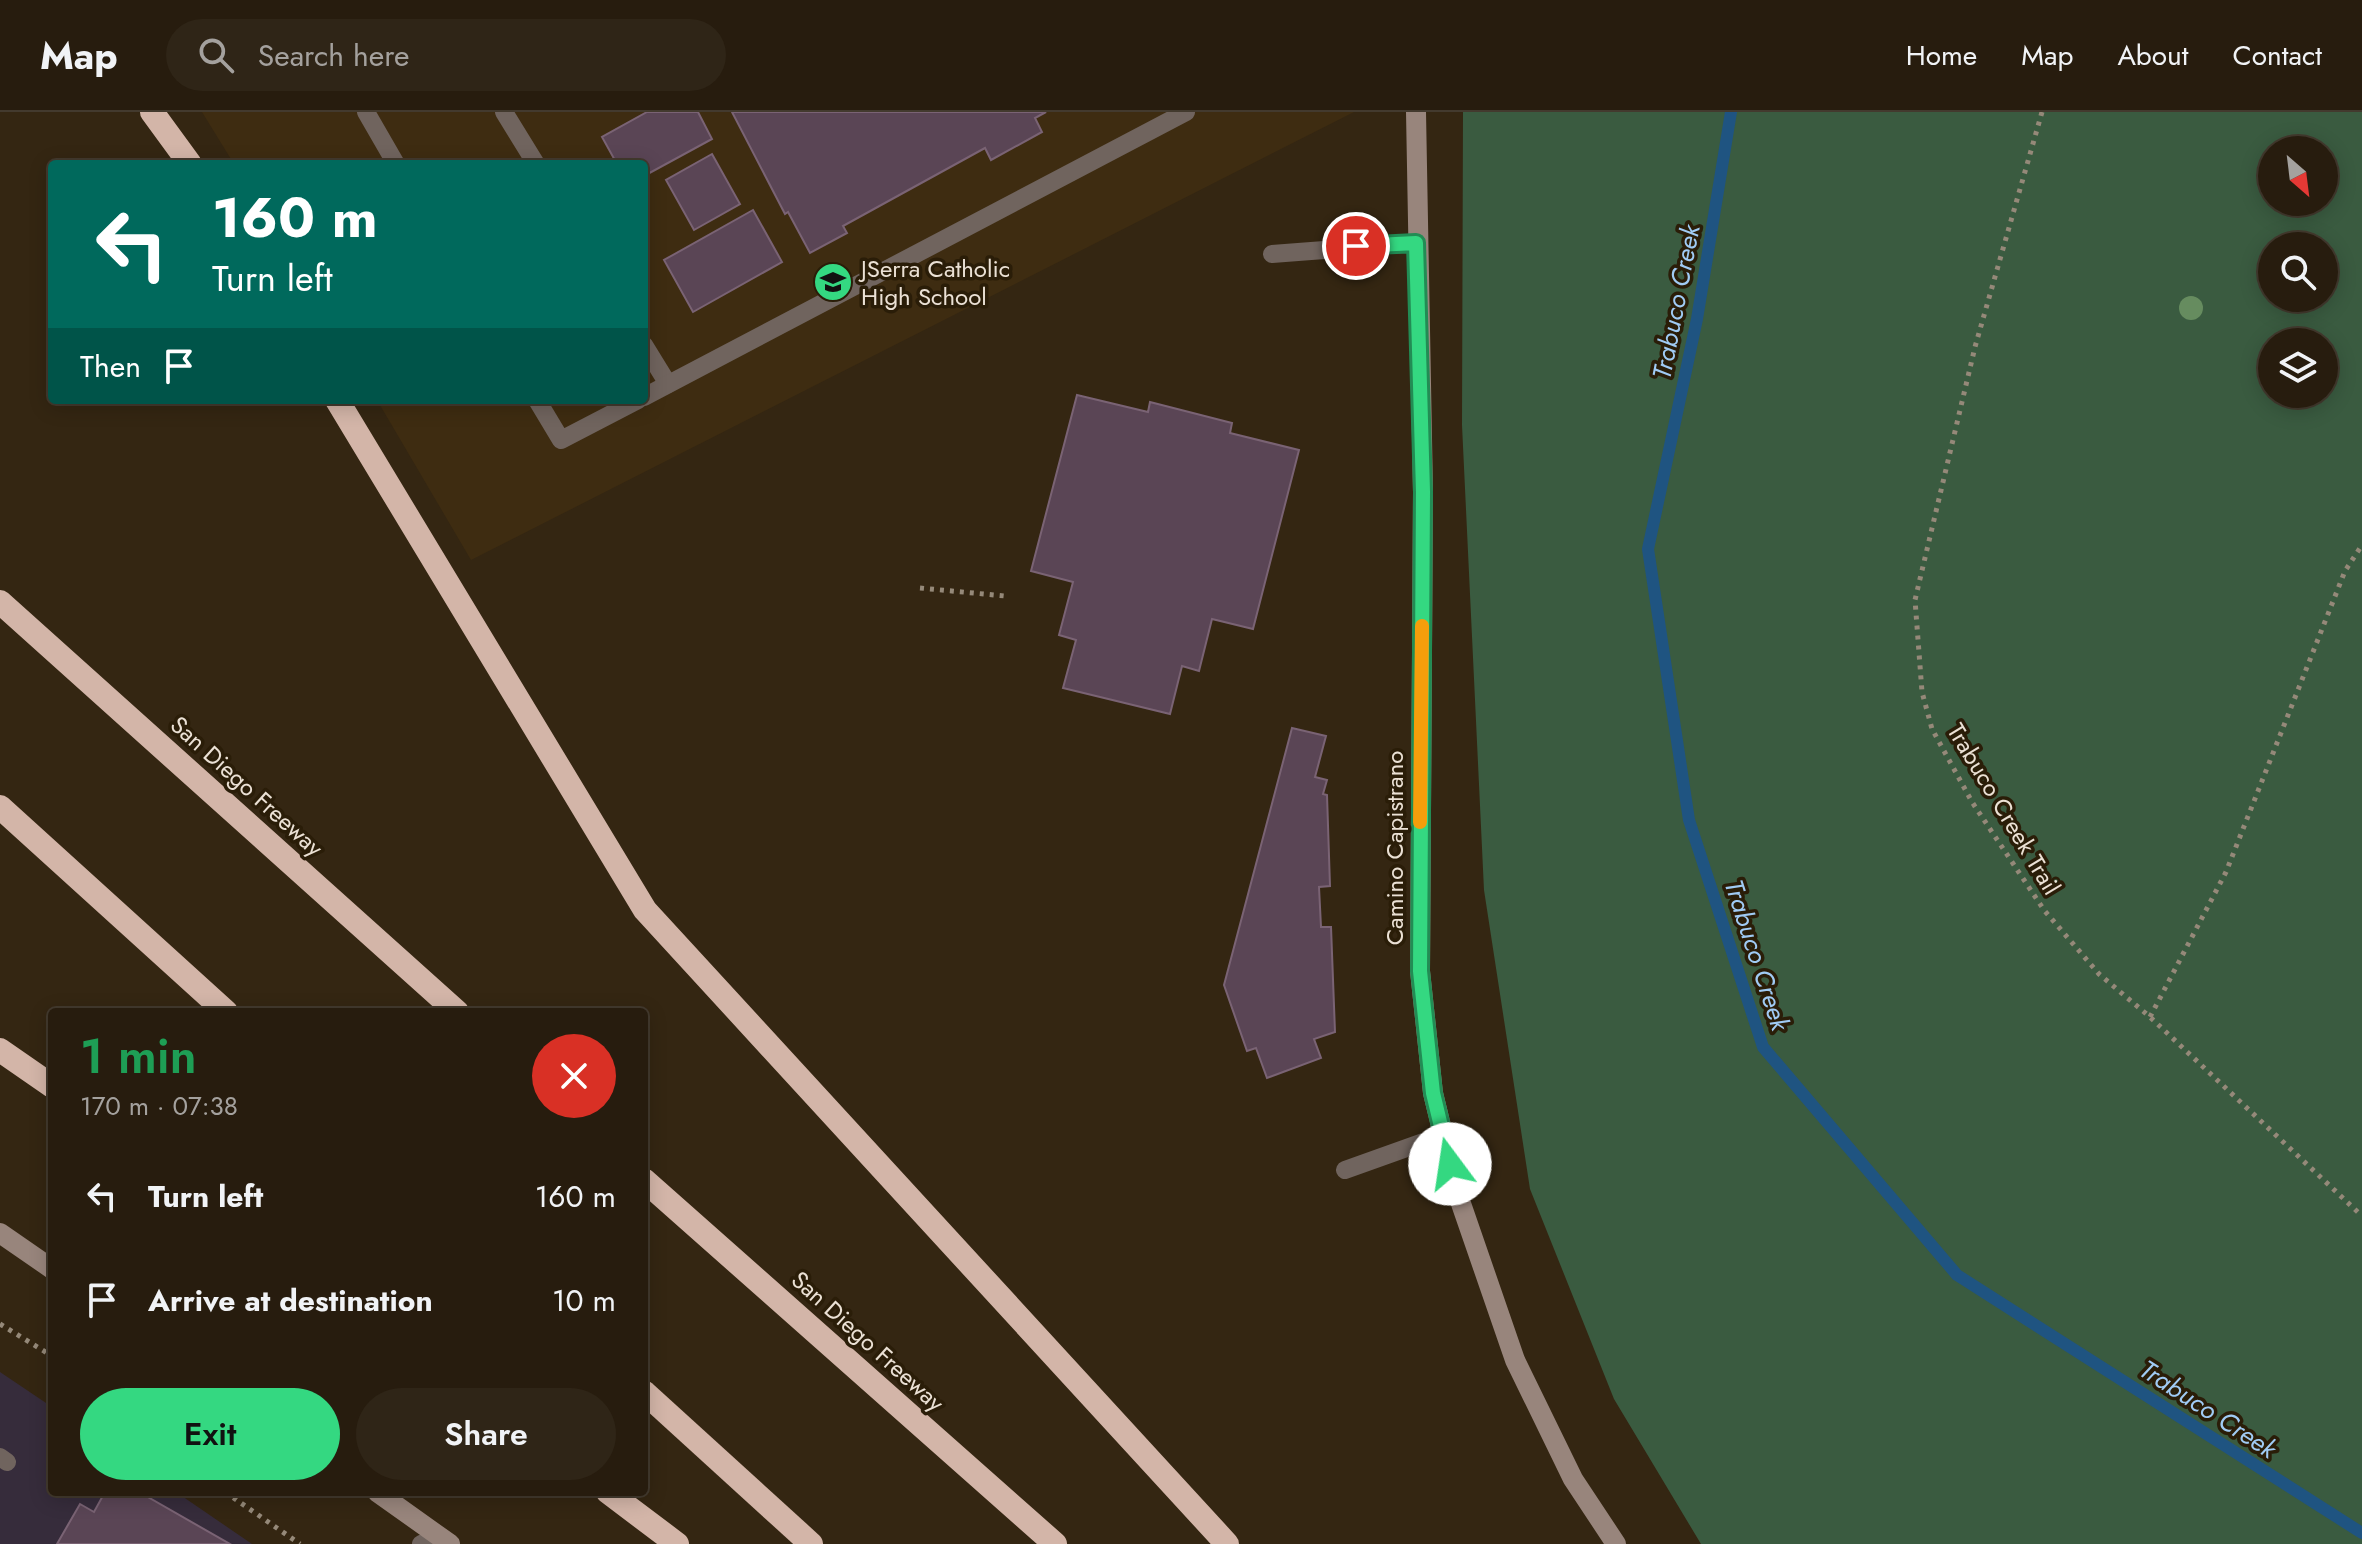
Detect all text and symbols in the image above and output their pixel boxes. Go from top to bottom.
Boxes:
search box [166,19,726,91]
text: Map [40,28,118,83]
icon: search [194,33,238,77]
text: Search here [258,34,410,77]
text: Home [1906,35,1977,76]
text: Map [2021,35,2073,76]
text: About [2117,35,2189,76]
text: Contact [2233,35,2322,76]
north arrow [2258,136,2338,216]
map controls [2258,136,2338,408]
text: 160 m [212,177,378,258]
icon: left [80,192,184,296]
pin [1322,212,1390,280]
water label: Trabuco Creek [1642,220,1710,382]
icon: arrive [1334,224,1378,268]
button: search [2258,232,2338,312]
place label: JSerra Catholic High School [858,251,1010,314]
text: Turn left [212,252,333,304]
school or university icon: JSerra Catholic High School [812,261,854,303]
button: layers [2258,328,2338,408]
icon: arrive [157,344,201,388]
text: Then [80,345,141,388]
street label: San Diego Freeway [163,708,332,865]
street label: Trabuco Creek Trail [1939,717,2069,901]
street label: Camino Capistrano [1377,751,1412,945]
water label: Trabuco Creek [1715,875,1800,1037]
text: 1 min [80,1022,197,1091]
button: close [532,1034,616,1118]
text: 170 m · 07:38 [80,1087,238,1125]
position arrow [1408,1122,1492,1206]
icon: left [80,1174,124,1218]
text: Turn left [148,1175,263,1218]
text: 160 m [535,1175,616,1218]
street label: San Diego Freeway [784,1263,953,1420]
icon: arrive [80,1278,124,1322]
text: Arrive at destination [148,1279,433,1322]
text: 10 m [552,1279,616,1322]
water label: Trabuco Creek [2132,1350,2286,1469]
button: Exit [80,1388,340,1480]
button: Share [356,1388,616,1480]

